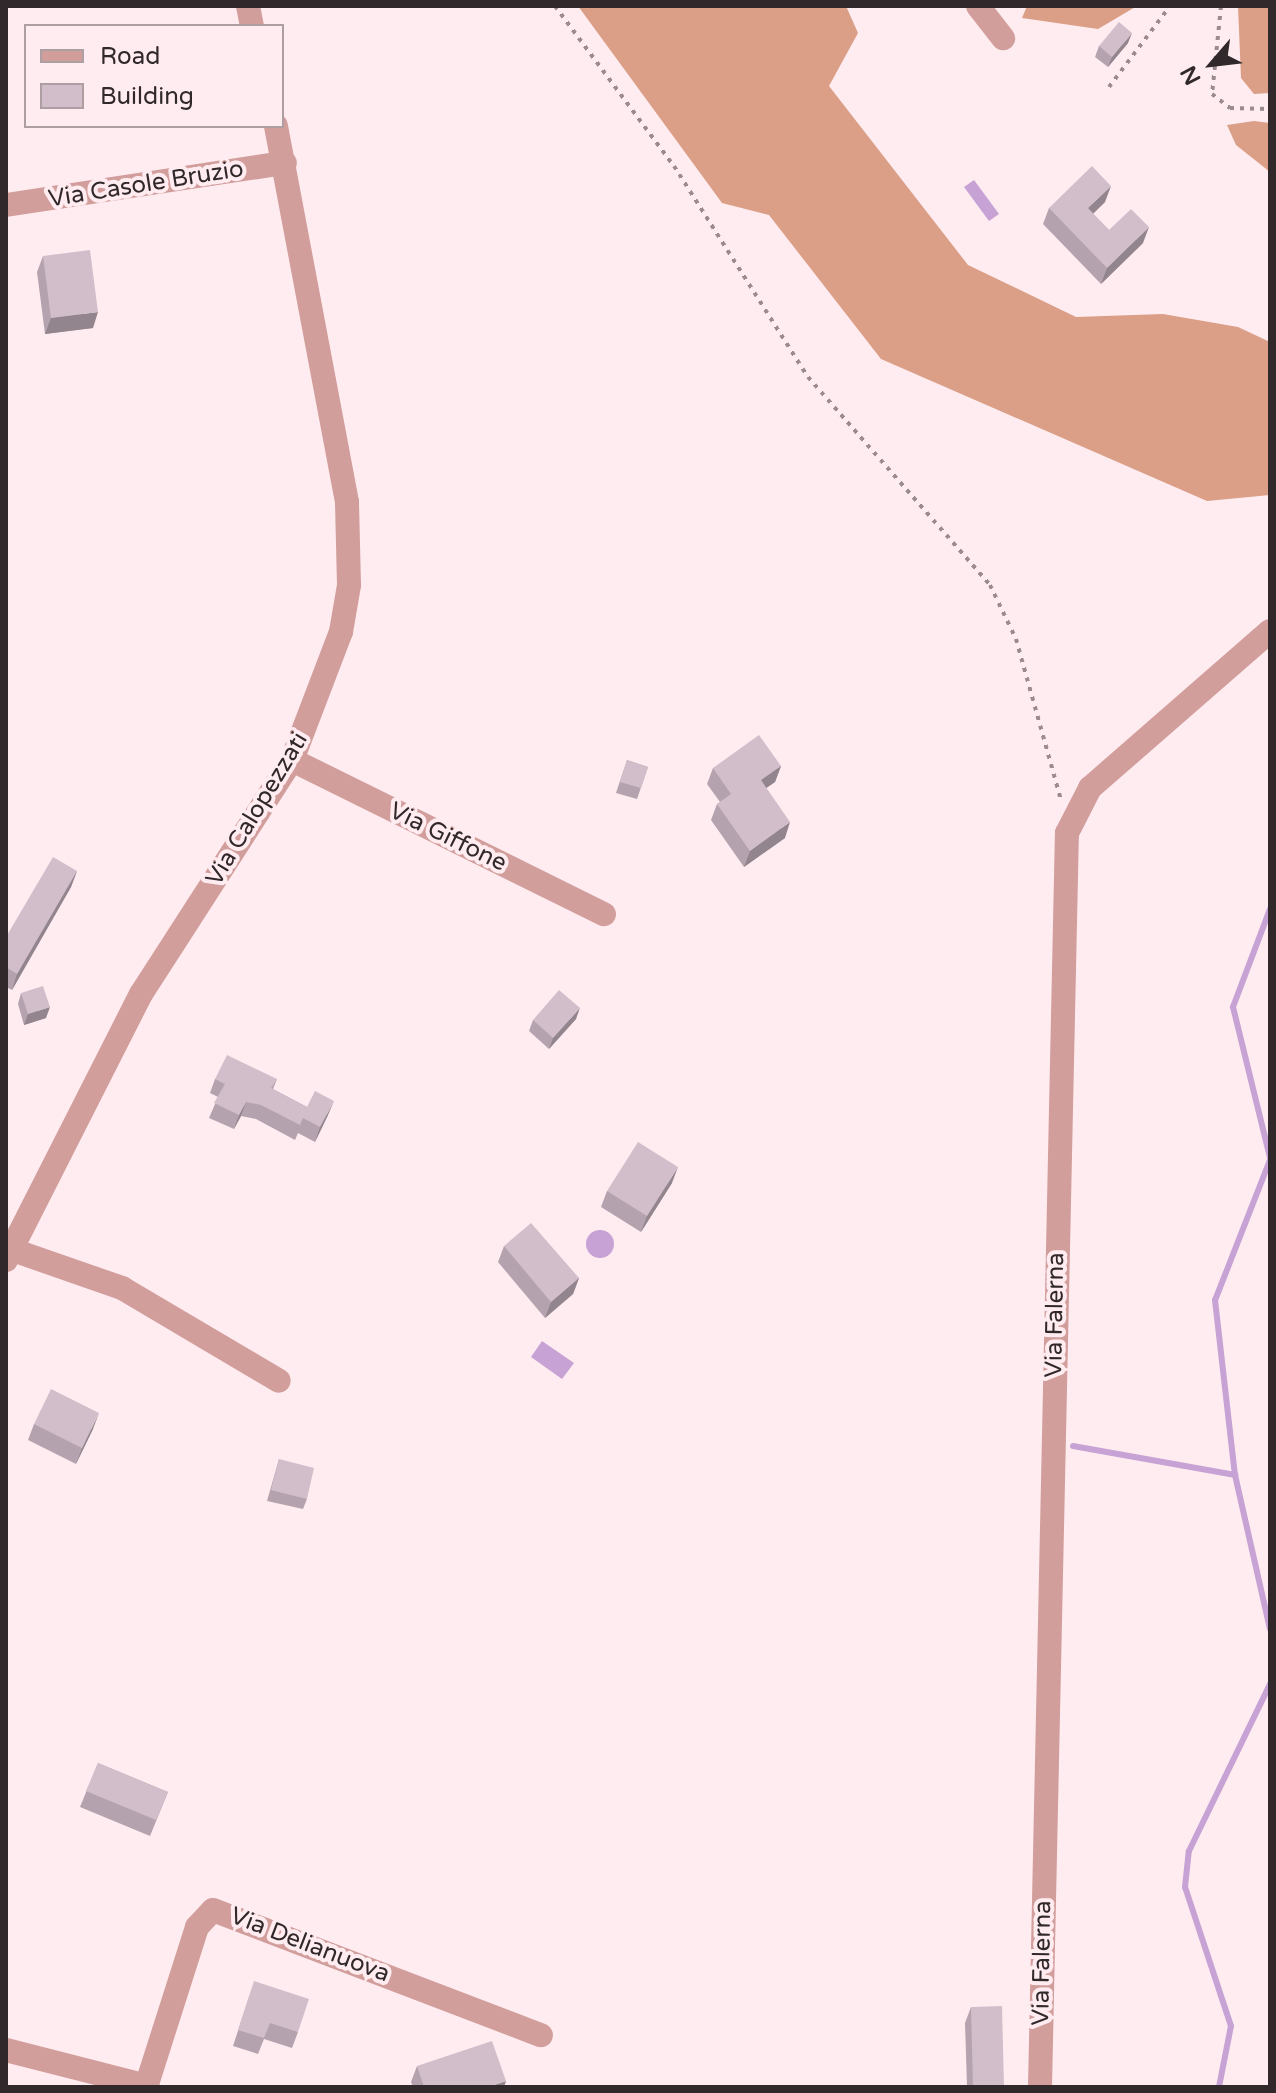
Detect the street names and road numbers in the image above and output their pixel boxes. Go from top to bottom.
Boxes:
street label: Via Casole Bruzio [46,154,246,214]
street label: Via Calopezzati [200,727,314,891]
street label: Via Giffone [385,796,511,878]
street label: Via Falerna [1040,1252,1070,1378]
street label: Via Falerna [1027,1900,1057,2026]
street label: Via Delianuova [226,1901,394,1989]

